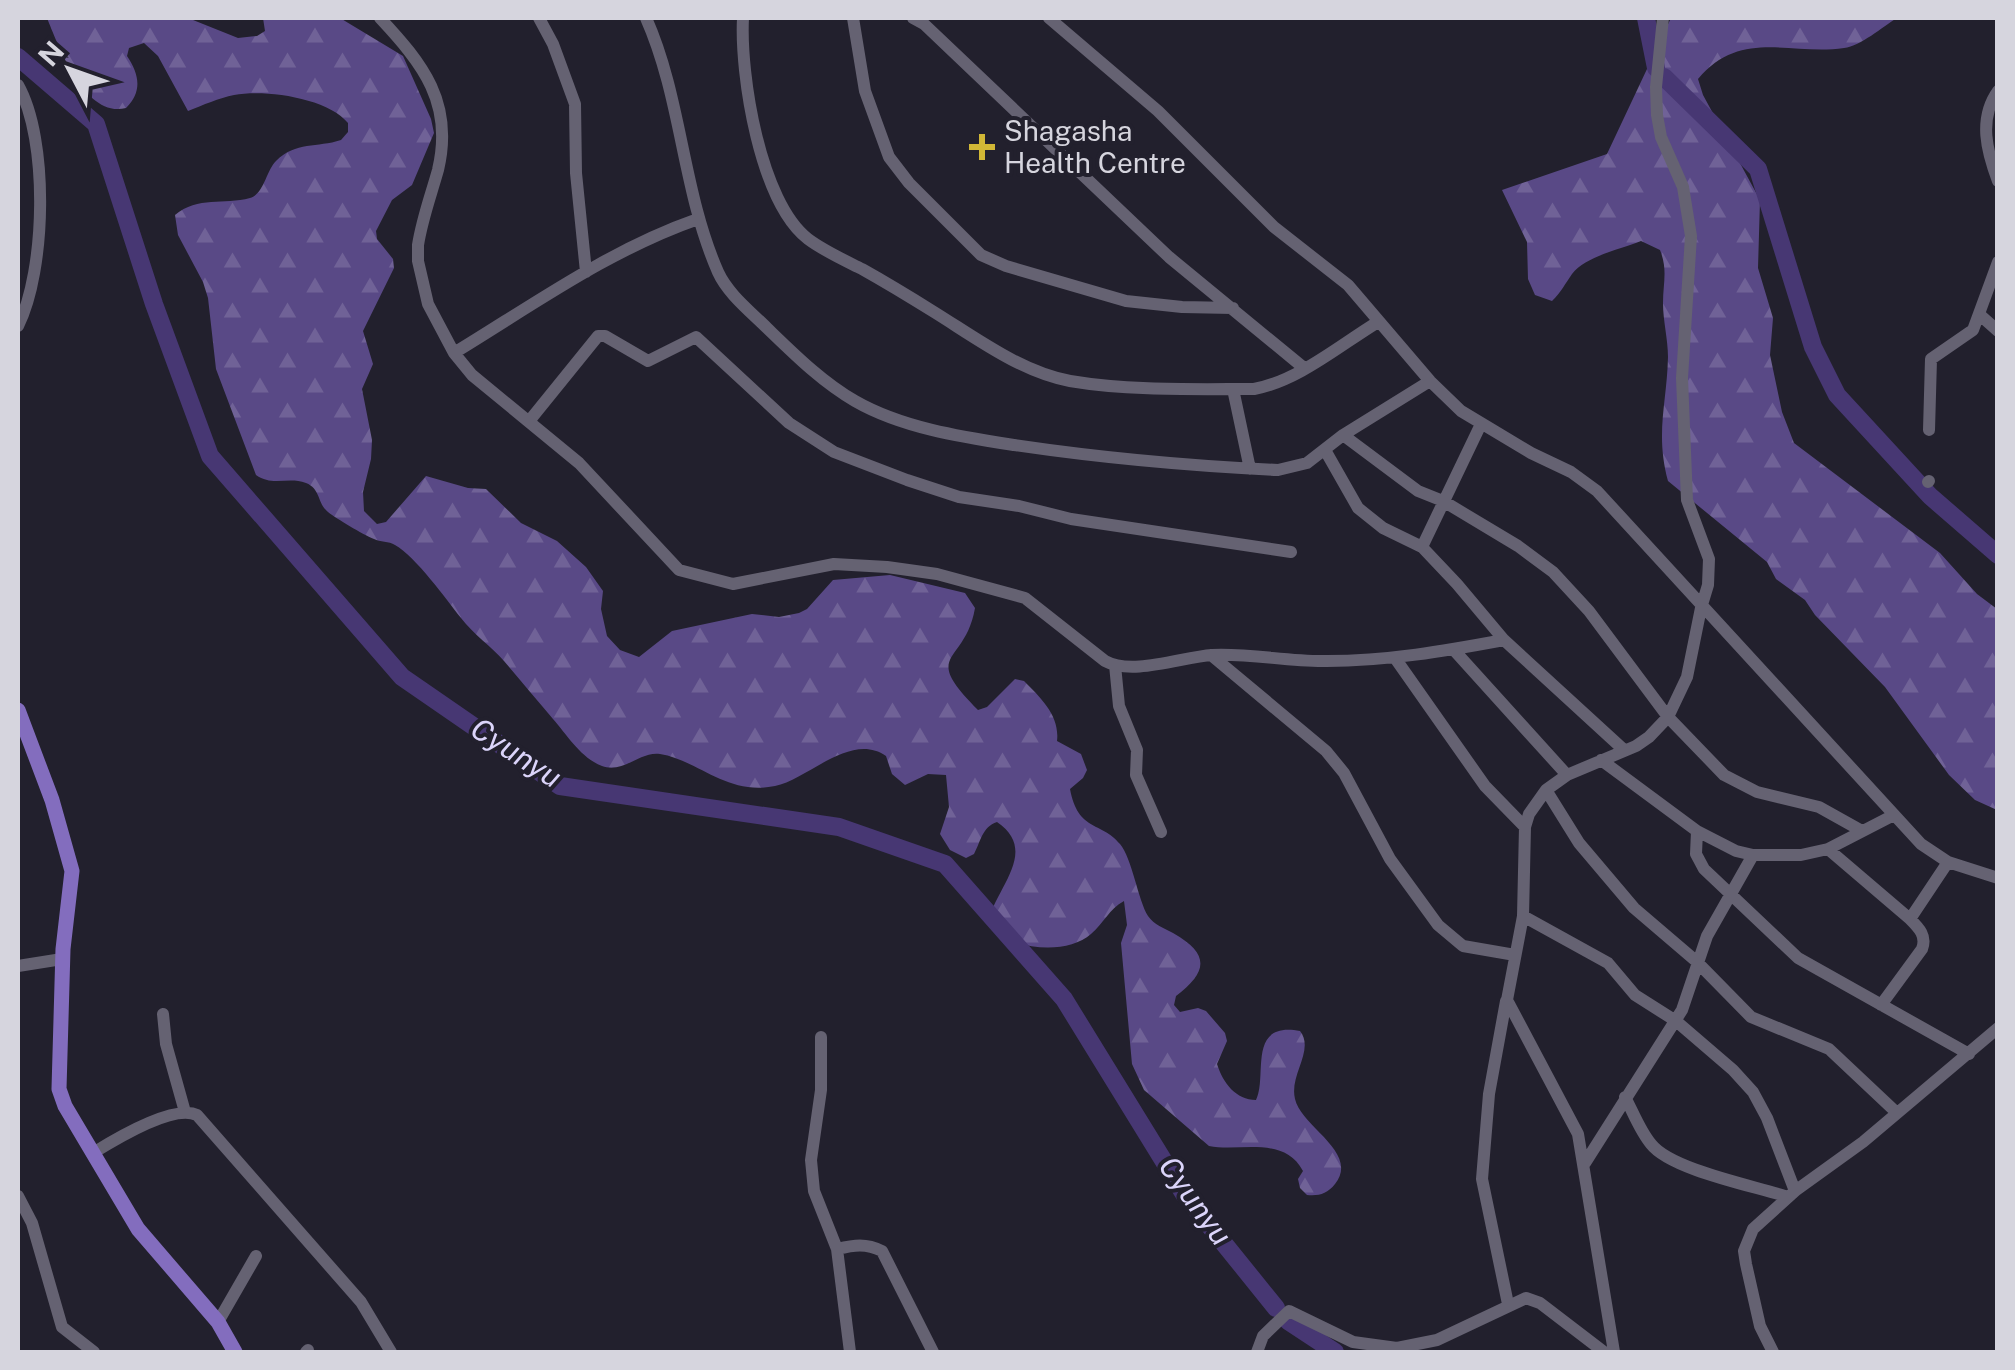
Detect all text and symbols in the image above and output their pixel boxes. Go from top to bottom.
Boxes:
north arrow [20,20,120,120]
text: N [31,34,70,72]
place label: Shagasha Health Centre [1004,114,1186,179]
marker: Shagasha Health Centre [969,134,995,160]
water label: Cyunyu [464,710,569,795]
water label: Cyunyu [1152,1149,1240,1252]

